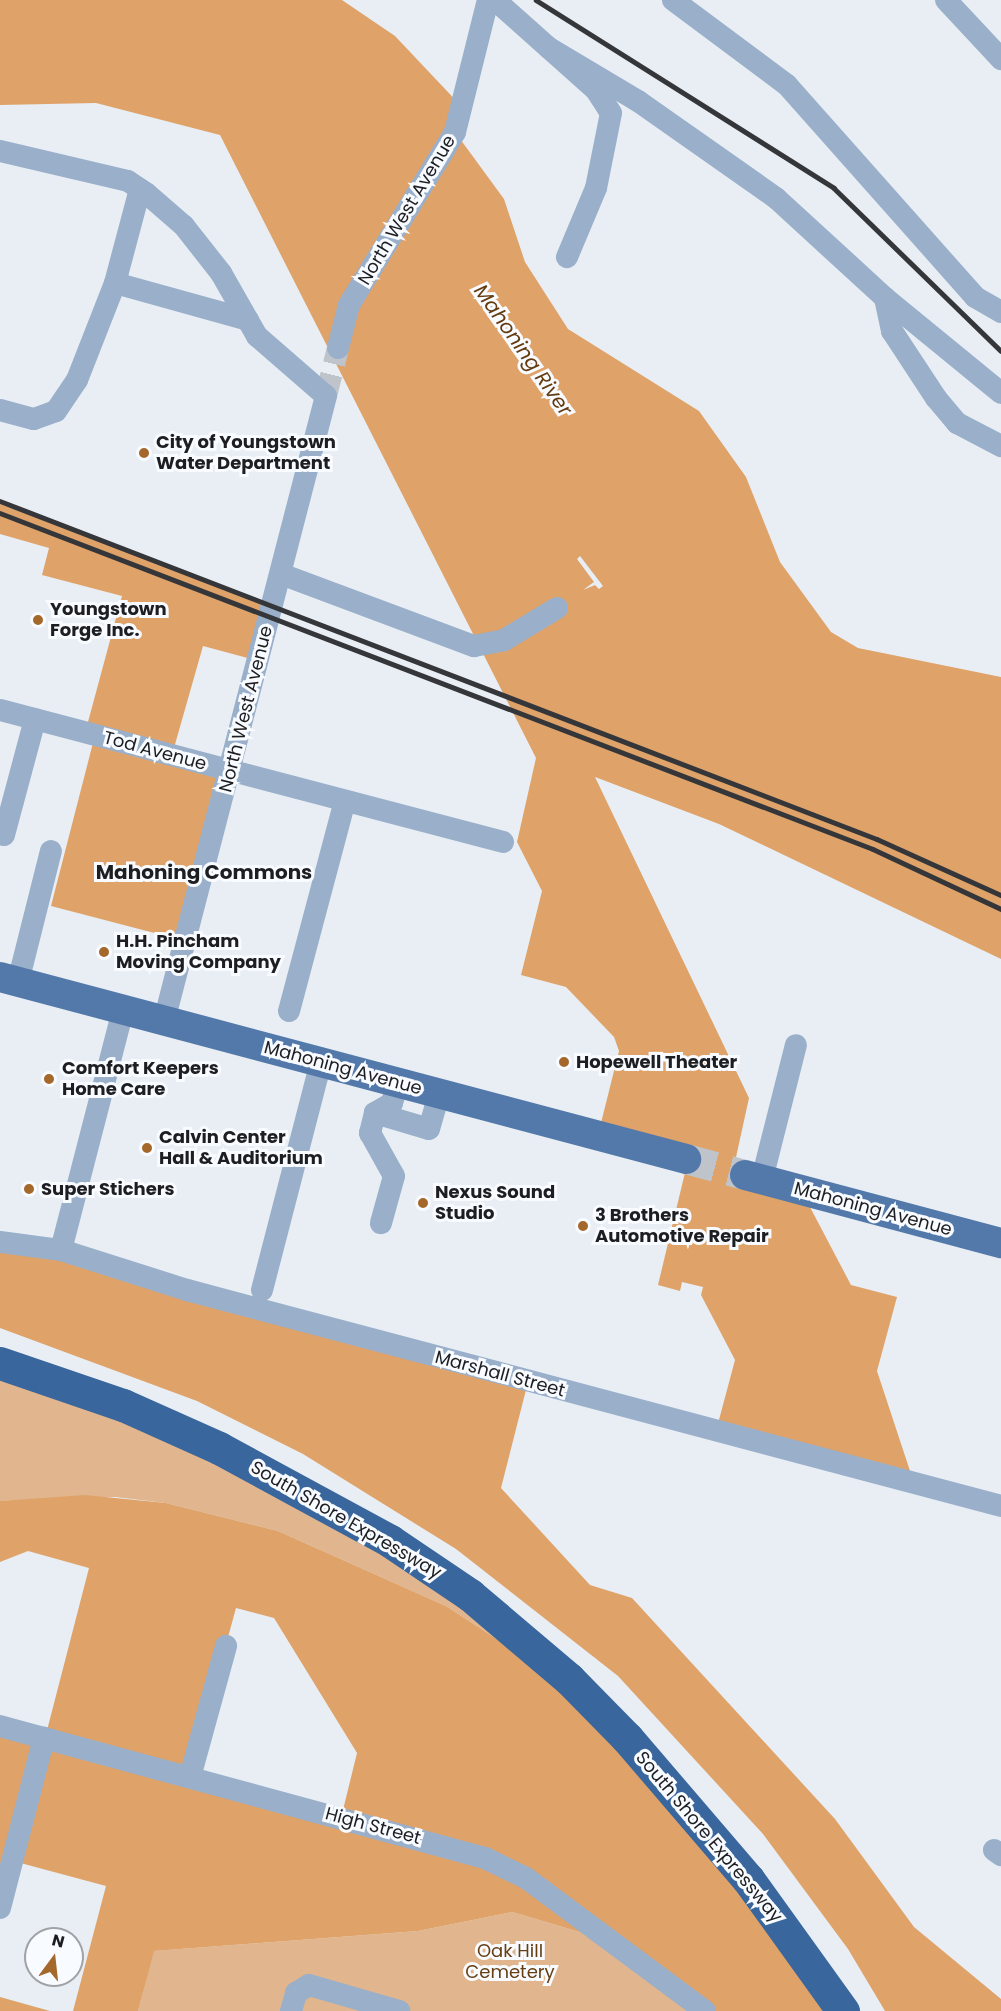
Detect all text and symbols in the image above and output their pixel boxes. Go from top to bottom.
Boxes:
street label: North West Avenue [354,131,460,289]
water label: Mahoning River [469,280,577,420]
place label: City of Youngstown Water Department [156,432,336,474]
marker: City of Youngstown Water Department [137,446,151,460]
place label: Youngstown Forge Inc. [50,599,167,642]
marker: Youngstown Forge Inc. [31,613,45,627]
street label: North West Avenue [215,624,277,794]
street label: Tod Avenue [101,727,209,775]
district label: Mahoning Commons [96,860,312,884]
place label: H.H. Pincham Moving Company [116,931,281,974]
marker: H.H. Pincham Moving Company [97,945,111,959]
street label: Mahoning Avenue [262,1037,424,1099]
place label: Hopewell Theater [576,1051,737,1073]
marker: Hopewell Theater [557,1055,571,1069]
place label: Comfort Keepers Home Care [62,1058,219,1100]
marker: Comfort Keepers Home Care [40,1070,58,1088]
place label: Calvin Center Hall & Auditorium [159,1127,323,1170]
marker: Calvin Center Hall & Auditorium [140,1141,154,1155]
place label: Super Stichers [41,1178,175,1200]
street label: Mahoning Avenue [792,1178,954,1240]
marker: Super Stichers [22,1182,36,1196]
place label: Nexus Sound Studio [435,1182,555,1224]
marker: Nexus Sound Studio [416,1196,430,1210]
place label: 3 Brothers Automotive Repair [595,1205,769,1248]
marker: 3 Brothers Automotive Repair [576,1219,590,1233]
street label: Marshall Street [433,1346,567,1402]
street label: South Shore Expressway [247,1457,445,1583]
street label: South Shore Expressway [631,1747,787,1927]
street label: High Street [323,1803,423,1849]
north arrow [24,1927,84,1987]
text: N [49,1928,67,1954]
park label: Oak Hill Cemetery [465,1941,555,1984]

